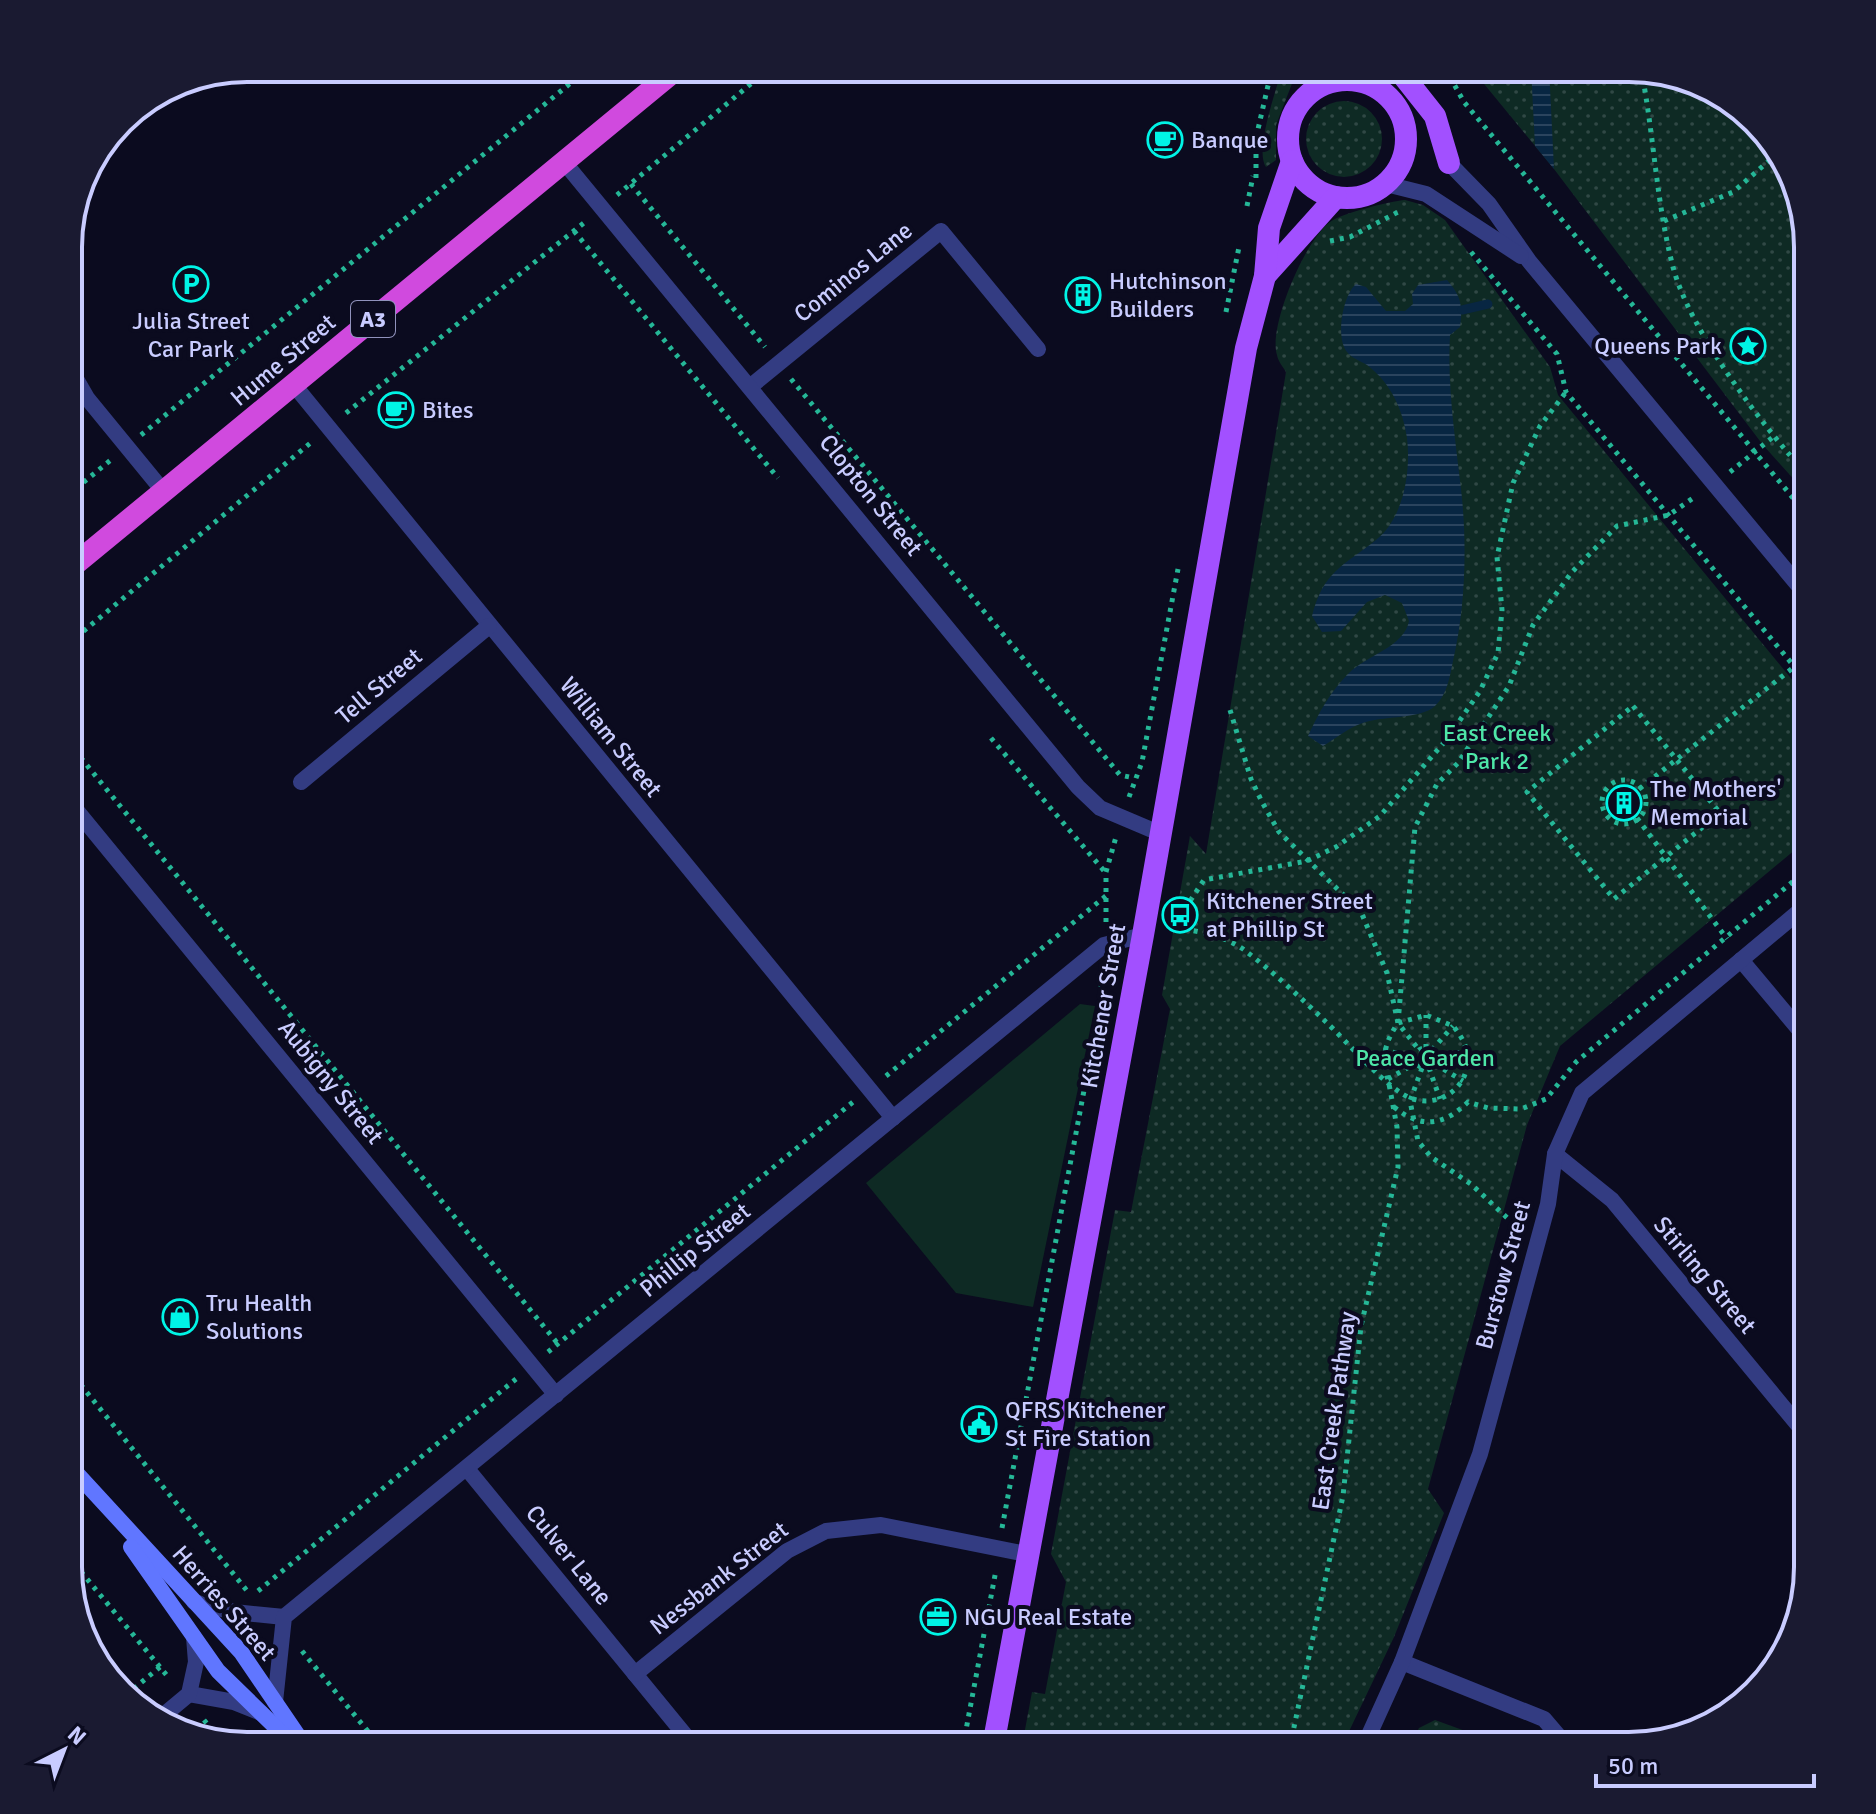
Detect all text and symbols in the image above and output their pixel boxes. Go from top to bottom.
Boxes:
cafe icon: Banque [1146,121,1184,159]
place label: Banque [1191,125,1269,155]
street label: Cominos Lane [788,215,918,329]
parking icon: Julia Street Car Park [172,265,210,303]
place label: Hutchinson Builders [1109,266,1227,324]
building icon: Hutchinson Builders [1064,276,1102,314]
road number: A3 [351,301,395,337]
place label: Julia Street Car Park [132,306,250,364]
street label: Hume Street [224,307,342,413]
place icon: Queens Park [1729,327,1767,365]
place label: Queens Park [1594,331,1722,361]
cafe icon: Bites [377,391,415,429]
place label: Bites [422,395,474,425]
street label: Clopton Street [813,428,929,562]
street label: Tell Street [330,641,428,731]
street label: William Street [553,671,669,803]
park label: East Creek Park 2 [1443,718,1551,776]
place label: The Mothers' Memorial [1650,774,1782,832]
building icon: The Mothers' Memorial [1605,784,1643,822]
place label: Kitchener Street at Phillip St [1206,886,1373,944]
bus stop icon: Kitchener Street at Phillip St [1161,896,1199,934]
street label: Kitchener Street [1074,921,1132,1091]
street label: Aubigny Street [272,1014,390,1150]
park label: Peace Garden [1355,1043,1495,1073]
street label: Phillip Street [634,1196,756,1304]
street label: Burstow Street [1469,1197,1537,1353]
street label: Stirling Street [1647,1210,1763,1340]
place label: Tru Health Solutions [206,1288,312,1346]
shop icon: Tru Health Solutions [161,1298,199,1336]
street label: East Creek Pathway [1305,1310,1363,1512]
place label: QFRS Kitchener St Fire Station [1005,1395,1166,1453]
public building icon: QFRS Kitchener St Fire Station [960,1405,998,1443]
street label: Culver Lane [519,1499,619,1611]
street label: Nessbank Street [644,1515,794,1641]
street label: Herries Street [166,1539,282,1667]
office icon: NGU Real Estate [919,1598,957,1636]
place label: NGU Real Estate [964,1602,1132,1632]
north arrow [24,1710,104,1790]
text: N [62,1720,92,1751]
scale bar [1596,1738,1814,1788]
text: 50 m [1608,1751,1658,1781]

